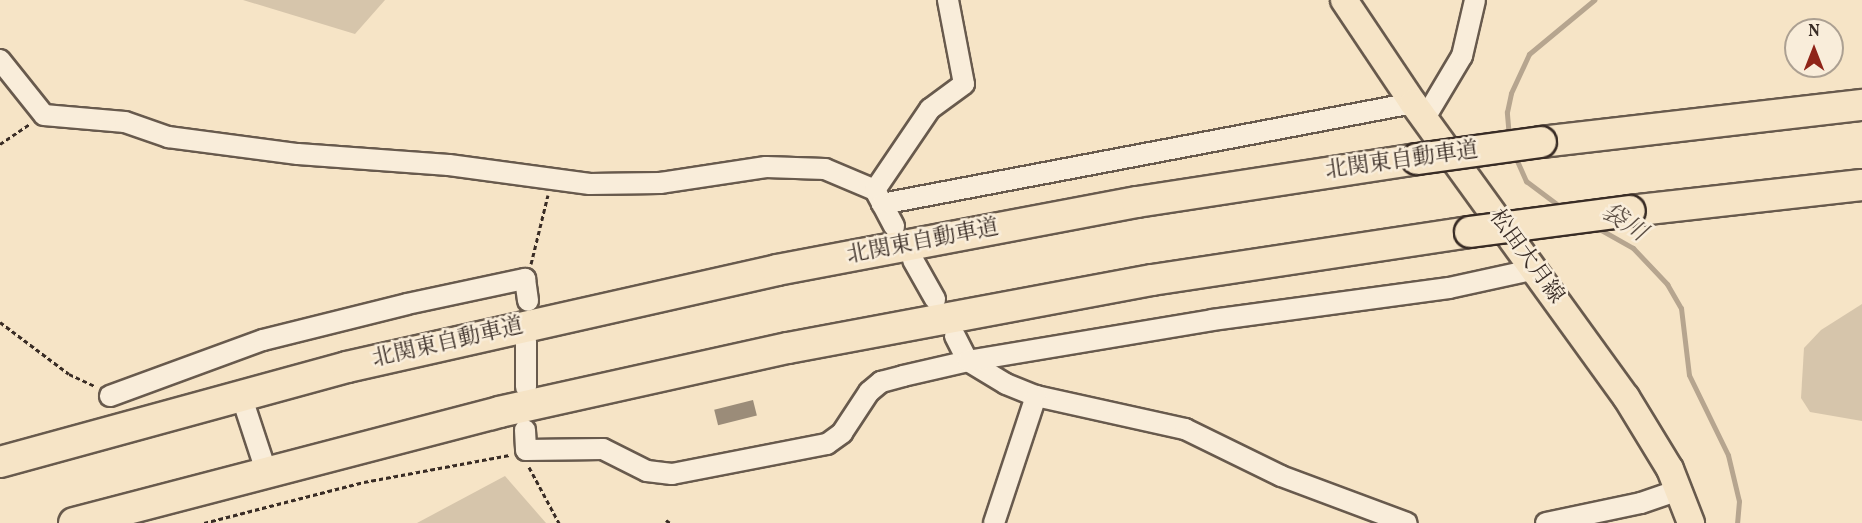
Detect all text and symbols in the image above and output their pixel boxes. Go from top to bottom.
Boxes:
north arrow [1784,18,1844,78]
text: N [1808,21,1820,43]
street label: 北関東自動車道 [1324,137,1480,185]
water label: 袋川 [1595,199,1651,249]
street label: 松田大月線 [1483,205,1569,309]
street label: 北関東自動車道 [845,214,1001,270]
street label: 北関東自動車道 [370,313,526,373]

